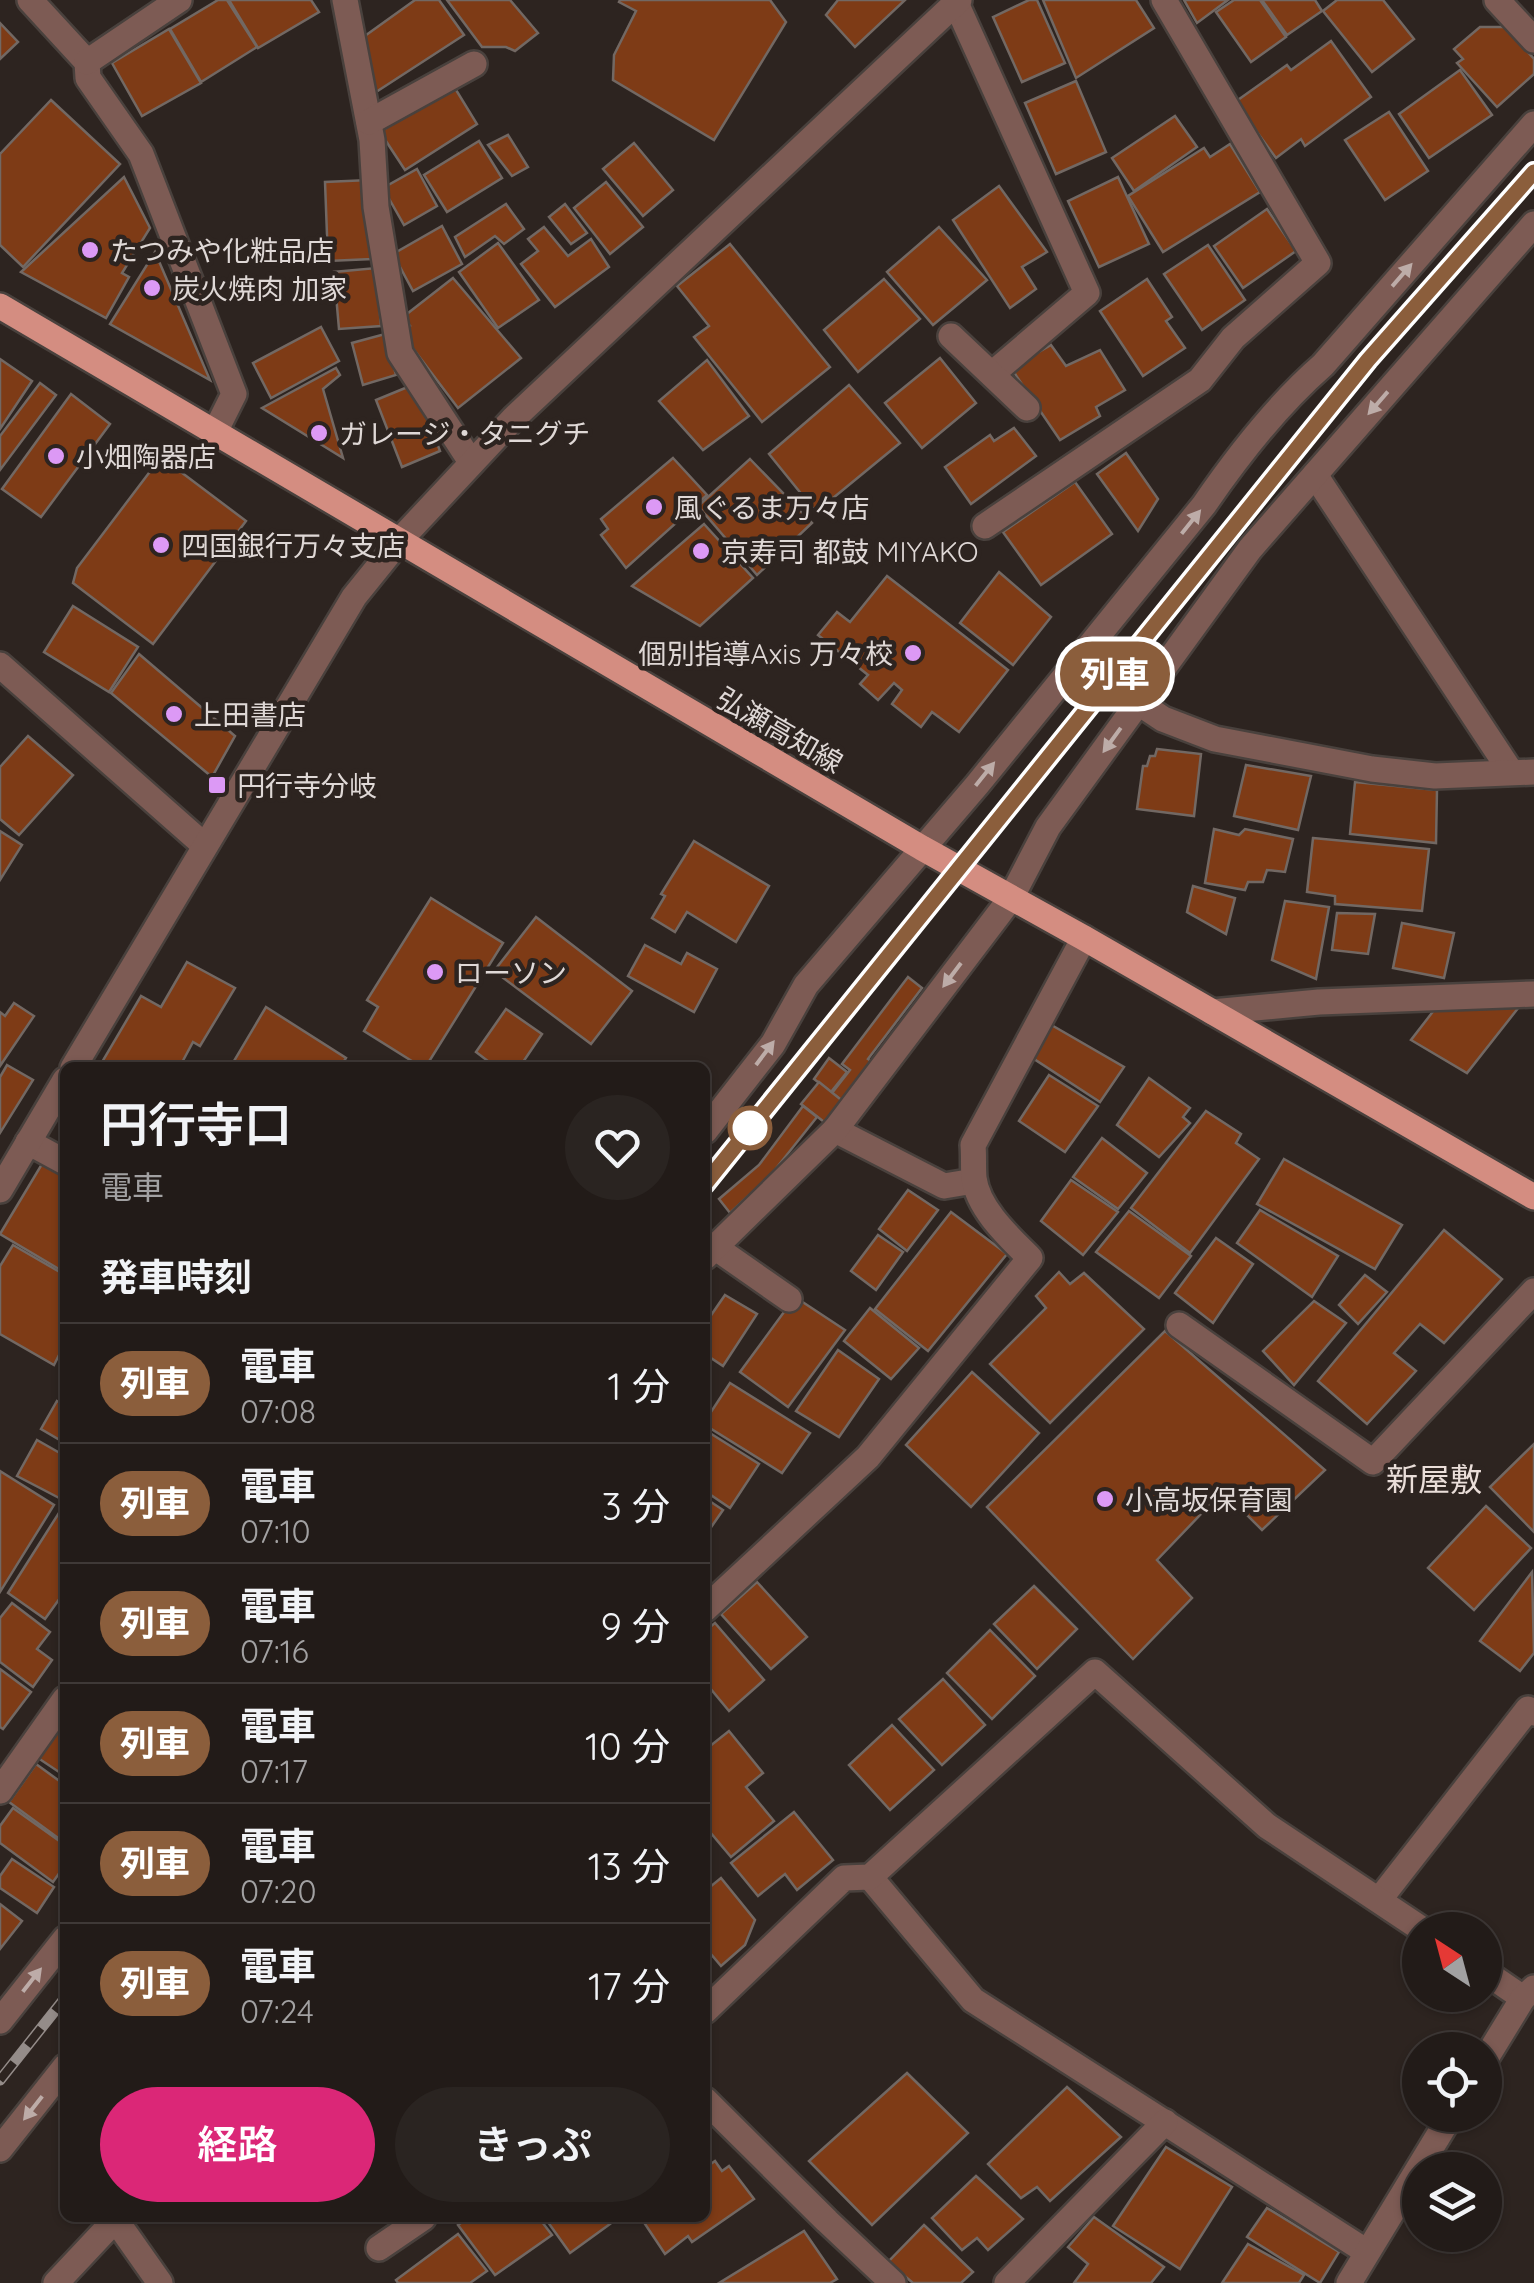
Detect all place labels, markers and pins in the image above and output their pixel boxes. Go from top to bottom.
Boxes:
place label: たつみや化粧品店 [110,233,334,268]
marker: たつみや化粧品店 [79,239,101,261]
place label: 炭火焼肉 加家 [172,271,348,306]
marker: 炭火焼肉 加家 [141,277,163,299]
place label: ガレージ・タニグチ [339,416,590,451]
marker: ガレージ・タニグチ [308,422,330,444]
place label: 小畑陶器店 [76,439,216,474]
marker: 小畑陶器店 [45,445,67,467]
place label: 風ぐるま万々店 [674,490,869,525]
marker: 風ぐるま万々店 [643,496,665,518]
place label: 四国銀行万々支店 [181,528,405,563]
marker: 四国銀行万々支店 [150,534,172,556]
place label: 京寿司 都鼓 MIYAKO [721,534,979,569]
marker: 京寿司 都鼓 MIYAKO [690,540,712,562]
place label: 個別指導Axis 万々校 [639,636,893,671]
marker: 個別指導Axis 万々校 [902,642,924,664]
place label: 上田書店 [194,697,306,732]
marker: 上田書店 [163,703,185,725]
place label: 円行寺分岐 [237,768,377,803]
marker: 円行寺分岐 [206,774,228,796]
place label: ローソン [455,955,567,990]
marker: ローソン [424,961,446,983]
unlabelled marker [729,1107,771,1149]
place label: 小高坂保育園 [1125,1482,1293,1517]
marker: 小高坂保育園 [1094,1488,1116,1510]

